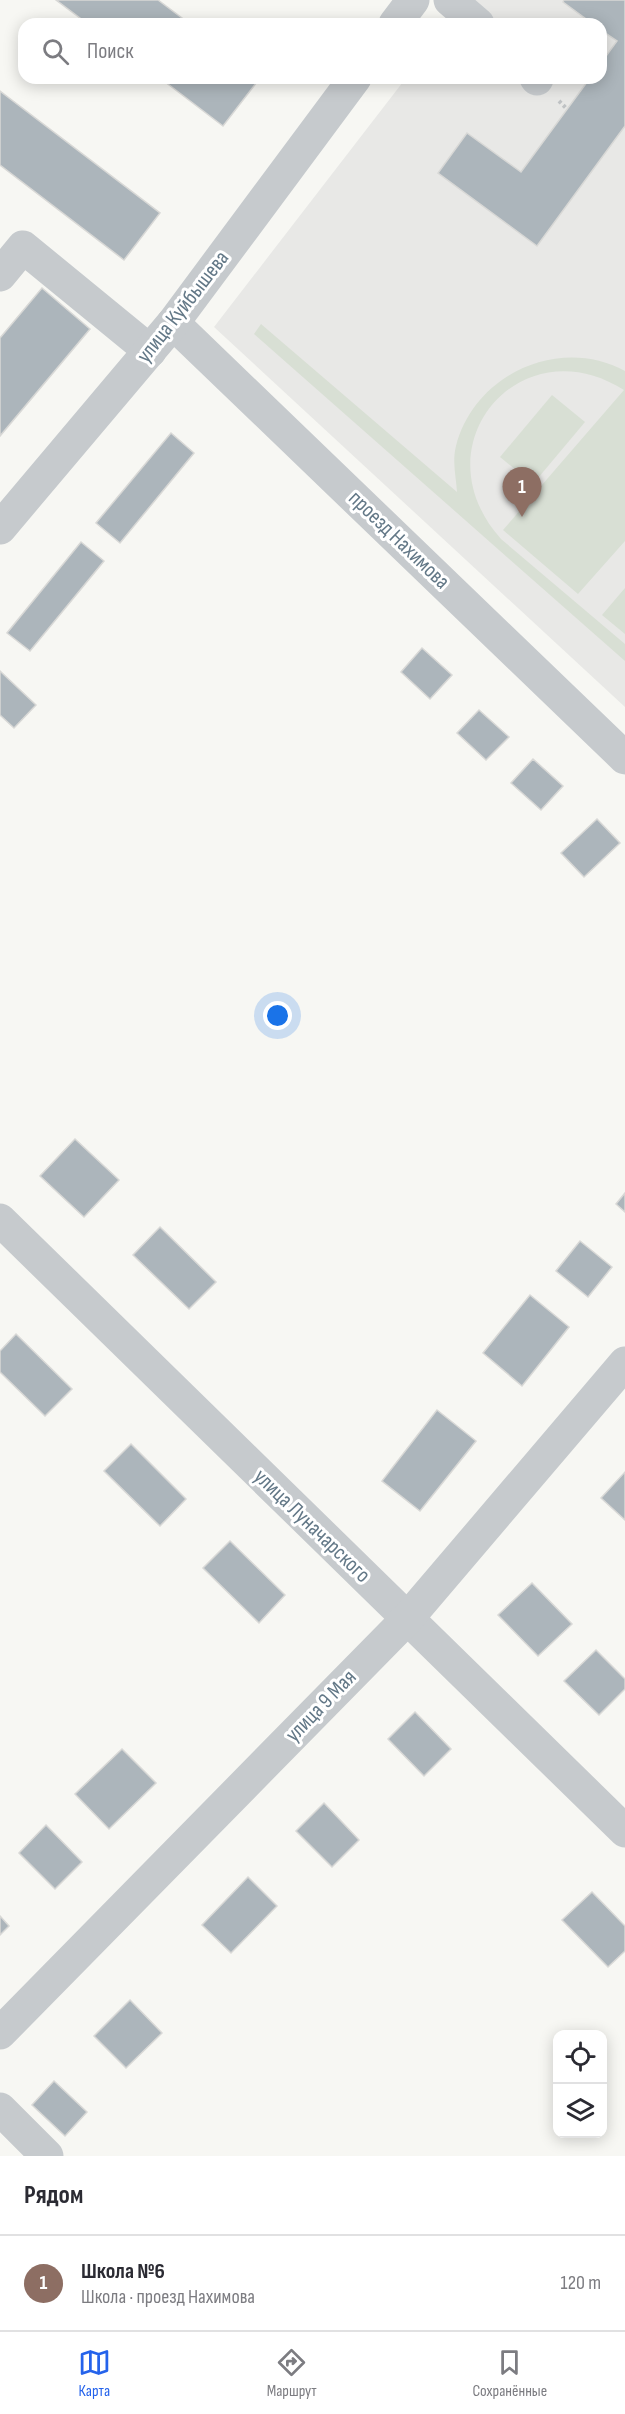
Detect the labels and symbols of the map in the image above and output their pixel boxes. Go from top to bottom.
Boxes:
street label: улица Куйбышева [131,246,235,368]
pin: 1 [502,468,542,517]
street label: проезд Нахимова [343,485,455,595]
your location [263,1001,292,1030]
street label: улица Луначарского [248,1463,376,1589]
street label: улица 9 Мая [280,1664,362,1748]

